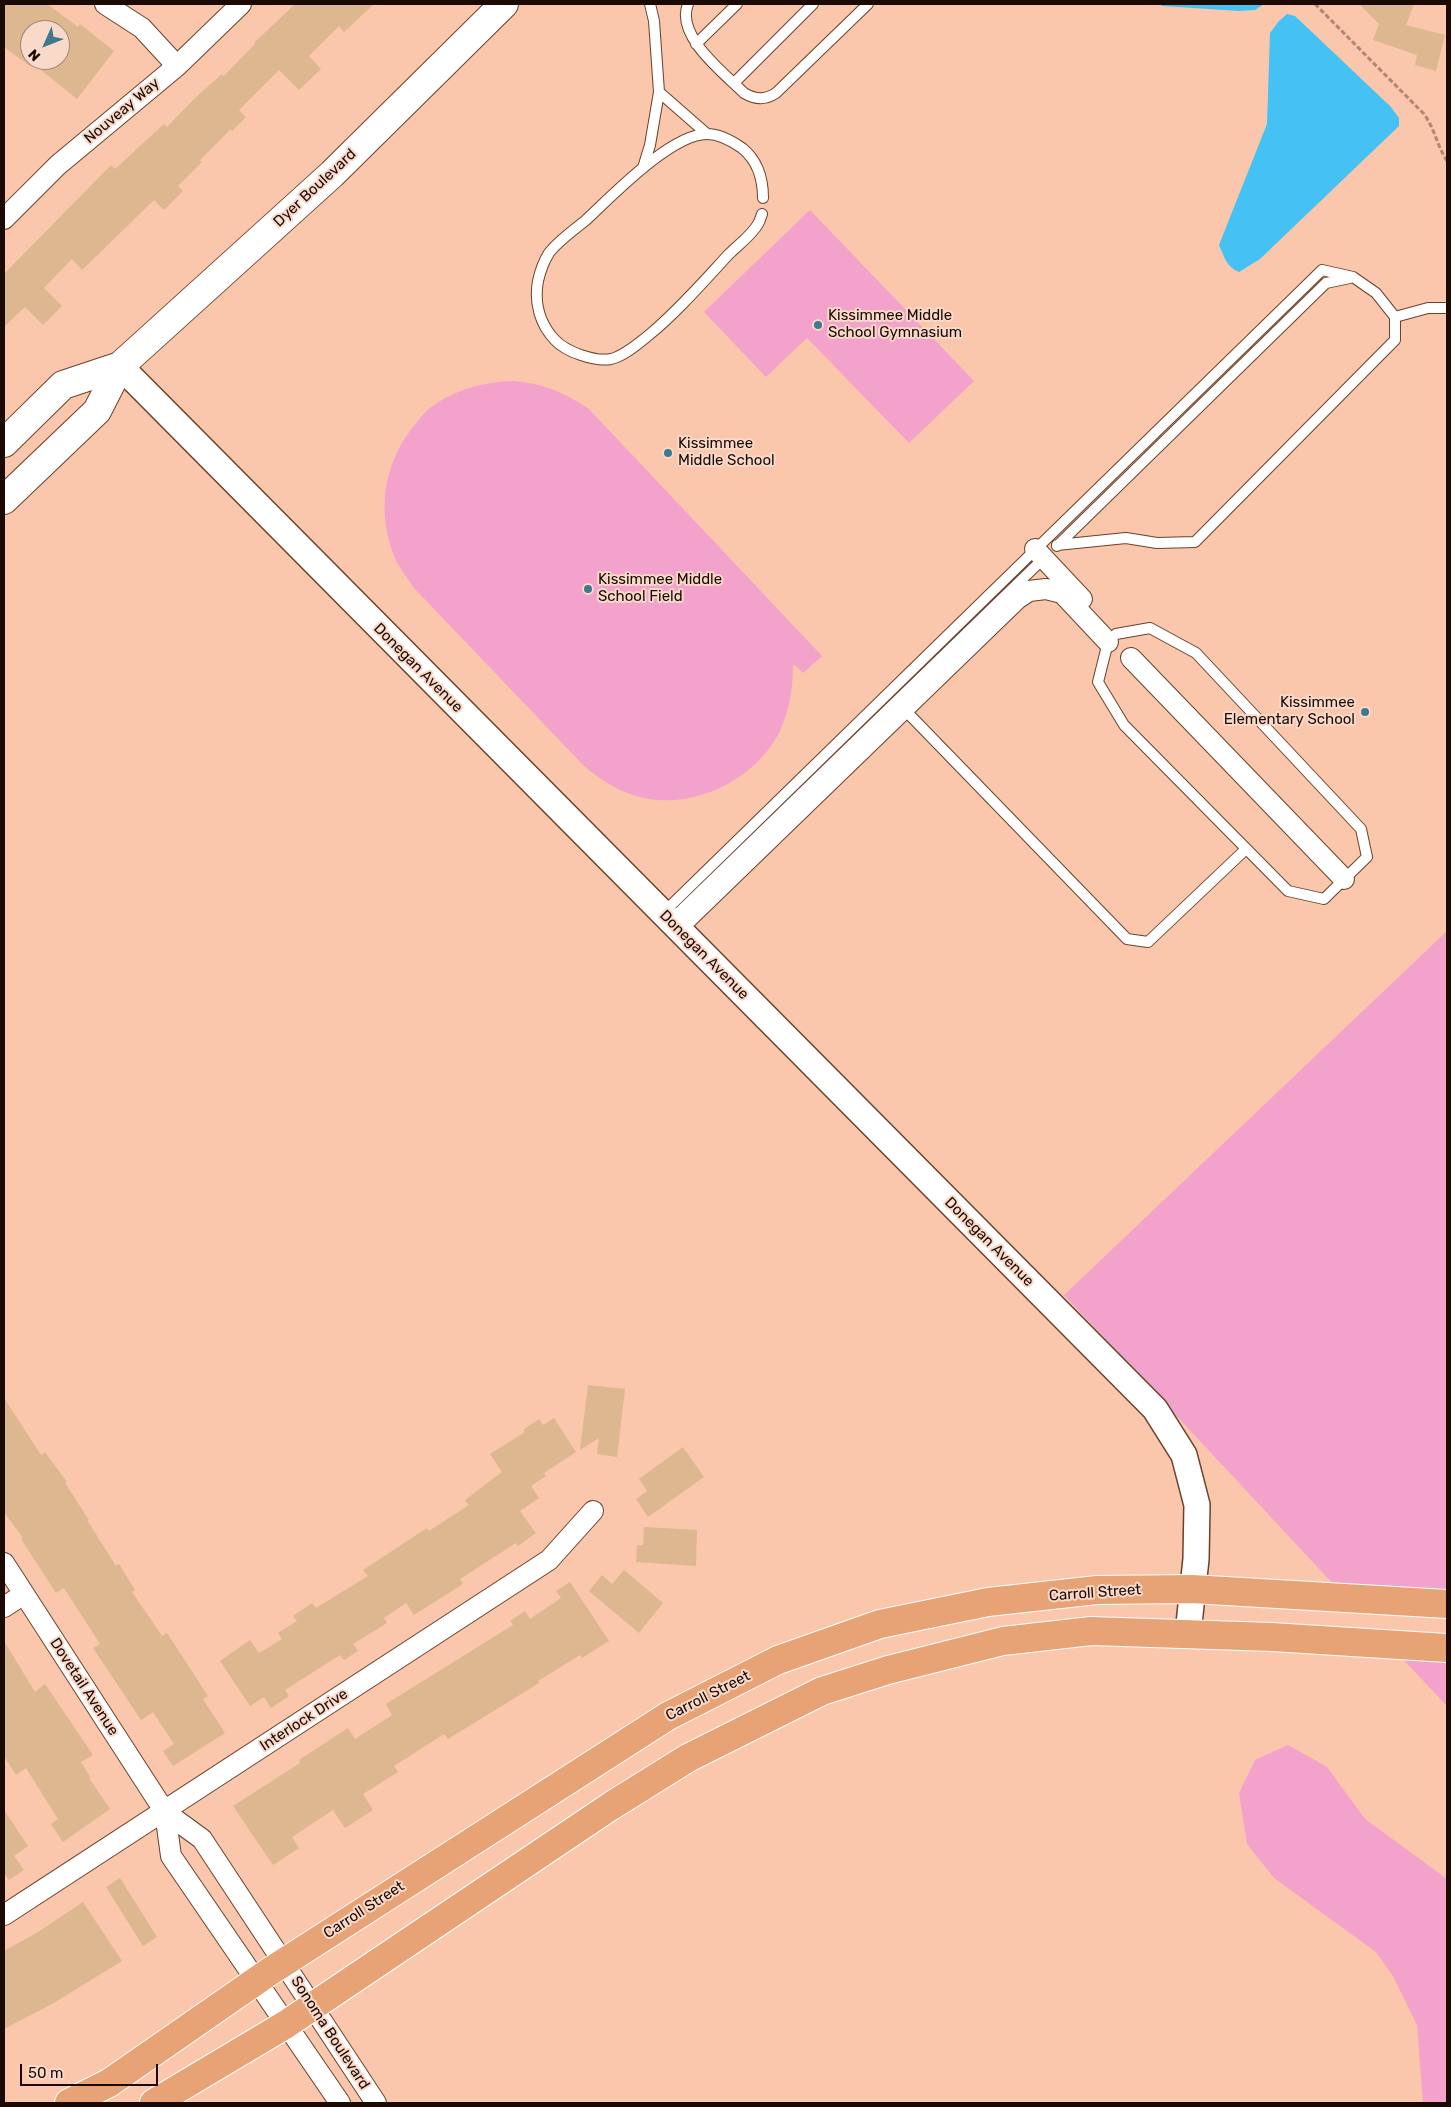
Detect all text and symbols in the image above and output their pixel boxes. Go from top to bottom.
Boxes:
north arrow [20,20,70,70]
text: N [25,46,44,65]
street label: Nouveay Way [81,74,163,148]
street label: Dyer Boulevard [270,145,360,231]
place label: Kissimmee Middle School Gymnasium [828,307,962,342]
marker: Kissimmee Middle School Gymnasium [812,319,824,331]
place label: Kissimmee Middle School [678,435,775,470]
marker: Kissimmee Middle School [662,447,674,459]
place label: Kissimmee Middle School Field [598,571,722,606]
marker: Kissimmee Middle School Field [582,583,594,595]
street label: Donegan Avenue [370,620,466,716]
place label: Kissimmee Elementary School [1224,694,1355,729]
marker: Kissimmee Elementary School [1359,706,1371,718]
street label: Donegan Avenue [656,907,752,1003]
street label: Donegan Avenue [941,1194,1037,1290]
street label: Carroll Street [1048,1581,1142,1605]
street label: Dovetail Avenue [46,1635,122,1739]
street label: Carroll Street [663,1667,753,1725]
street label: Interlock Drive [257,1685,351,1755]
street label: Carroll Street [320,1877,408,1943]
street label: Sonoma Boulevard [287,1973,373,2093]
scale bar [22,2054,160,2086]
text: 50 m [28,2064,63,2082]

